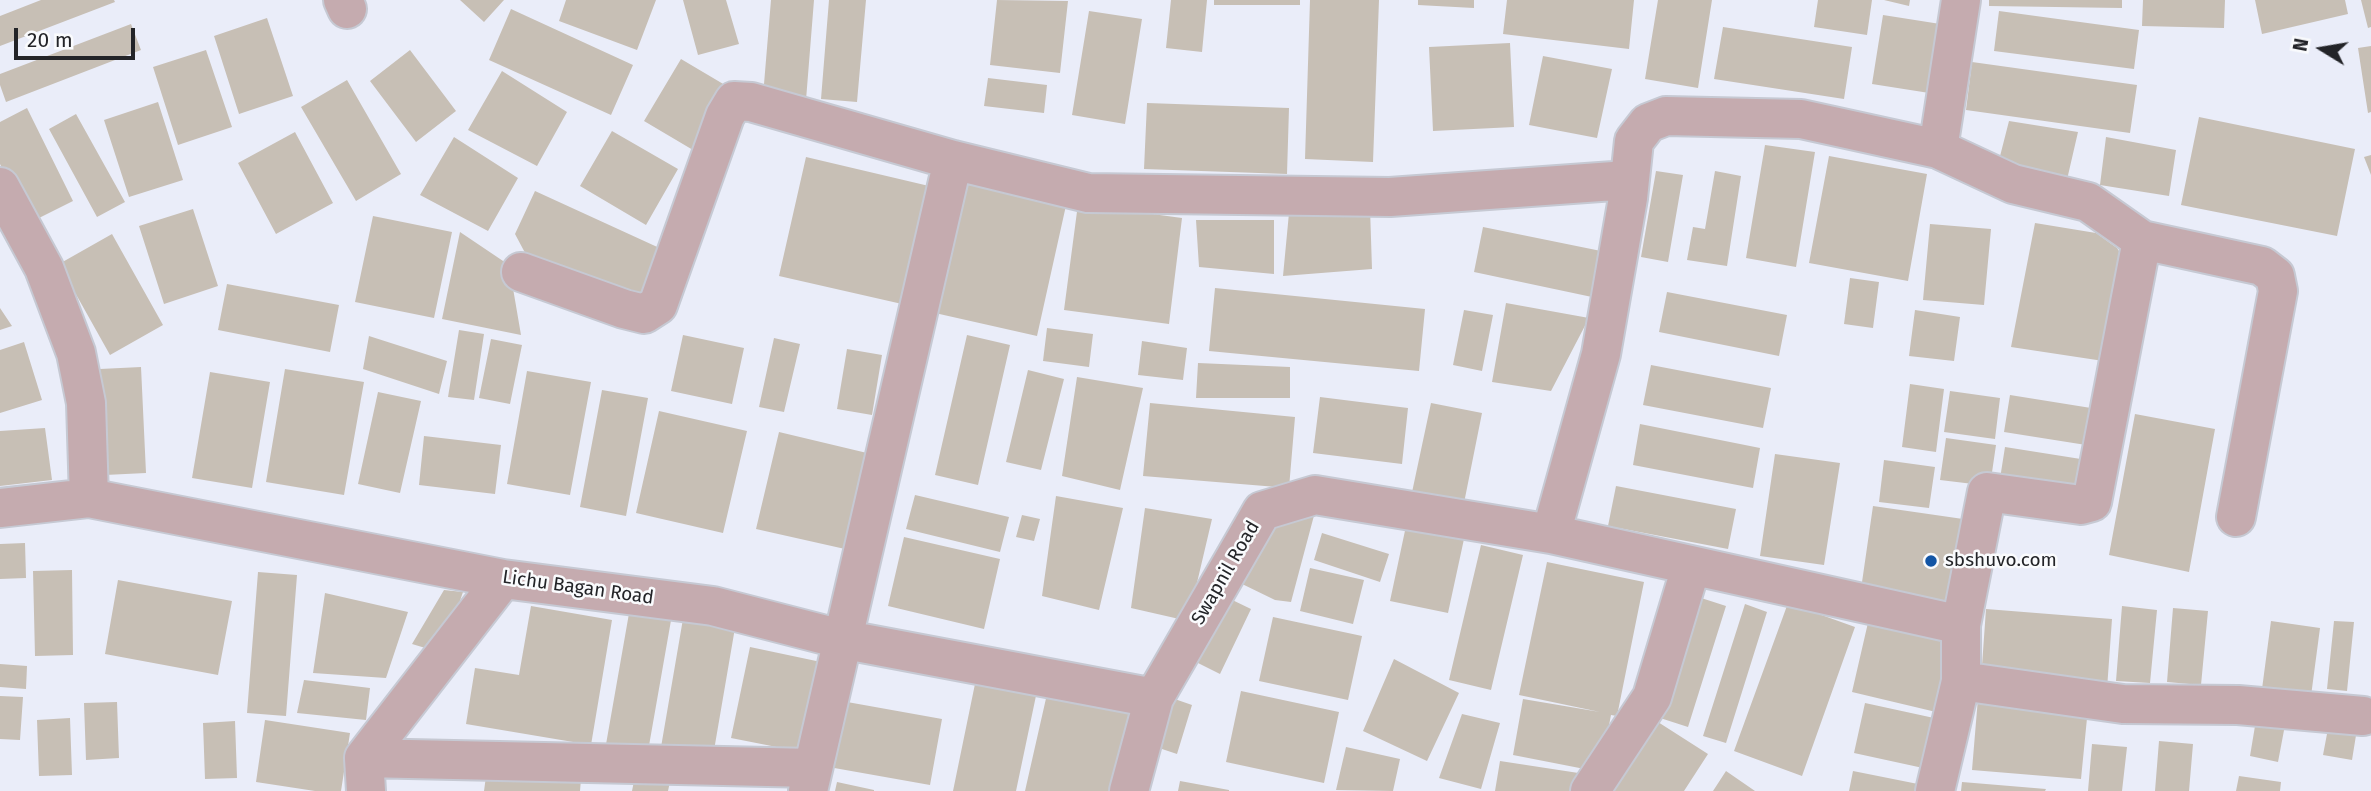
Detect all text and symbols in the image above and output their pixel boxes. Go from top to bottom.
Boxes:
scale bar [18,14,138,58]
north arrow [2287,14,2357,84]
text: 20 m [27,27,73,53]
text: N [2288,37,2313,53]
street label: Swapnil Road [1187,517,1265,629]
place label: sbshuvo.com [1945,550,2057,572]
marker: sbshuvo.com [1923,553,1939,569]
street label: Lichu Bagan Road [501,566,655,610]

